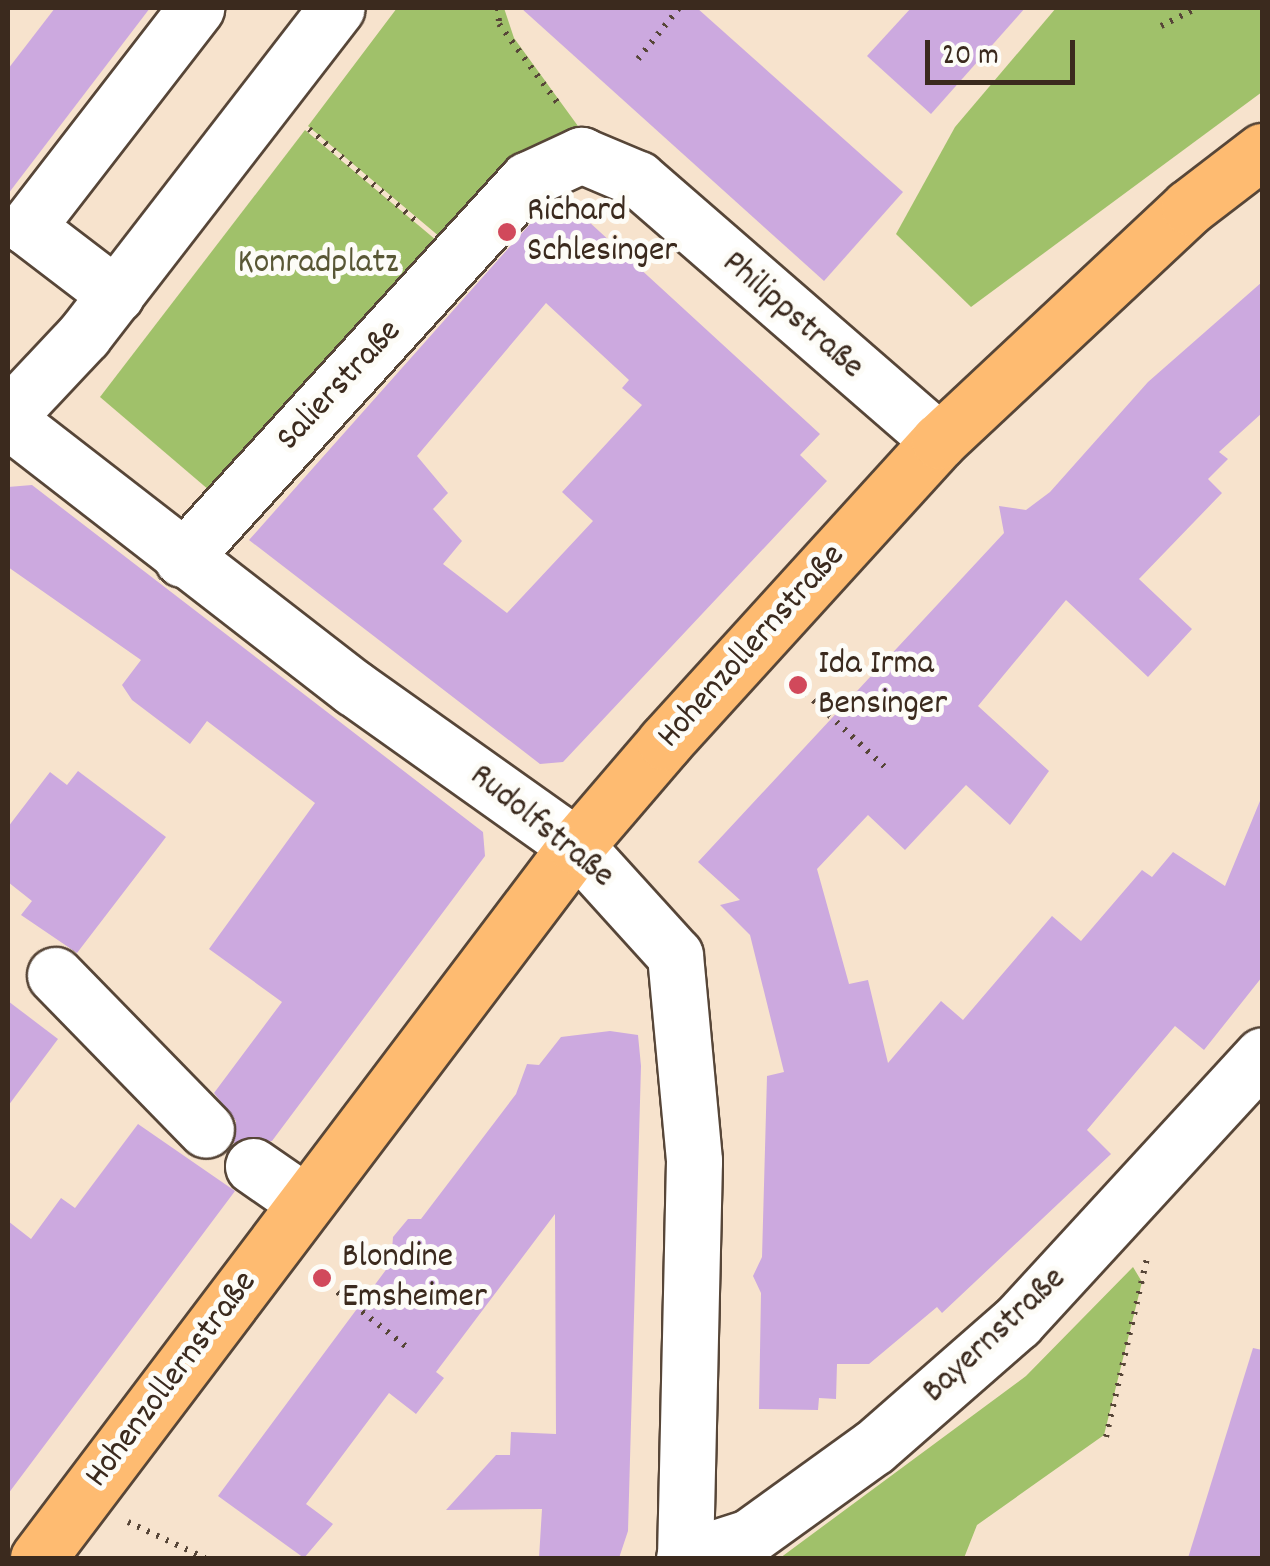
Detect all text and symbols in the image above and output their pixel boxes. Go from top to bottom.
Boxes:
scale bar [930,20,1080,82]
text: 20 m [942,36,999,79]
place label: Richard Schlesinger [527,191,677,273]
marker: Richard Schlesinger [496,221,518,243]
park label: Konradplatz [238,243,398,285]
street label: Philippstraße [712,243,872,389]
street label: Salierstraße [269,312,411,460]
street label: Hohenzollernstraße [649,536,855,758]
place label: Ida Irma Bensinger [818,644,947,726]
marker: Ida Irma Bensinger [787,674,809,696]
street label: Rudolfstraße [460,756,622,898]
place label: Blondine Emsheimer [342,1237,487,1319]
street label: Bayernstraße [915,1259,1075,1413]
street label: Hohenzollernstraße [77,1263,267,1497]
marker: Blondine Emsheimer [311,1267,333,1289]

